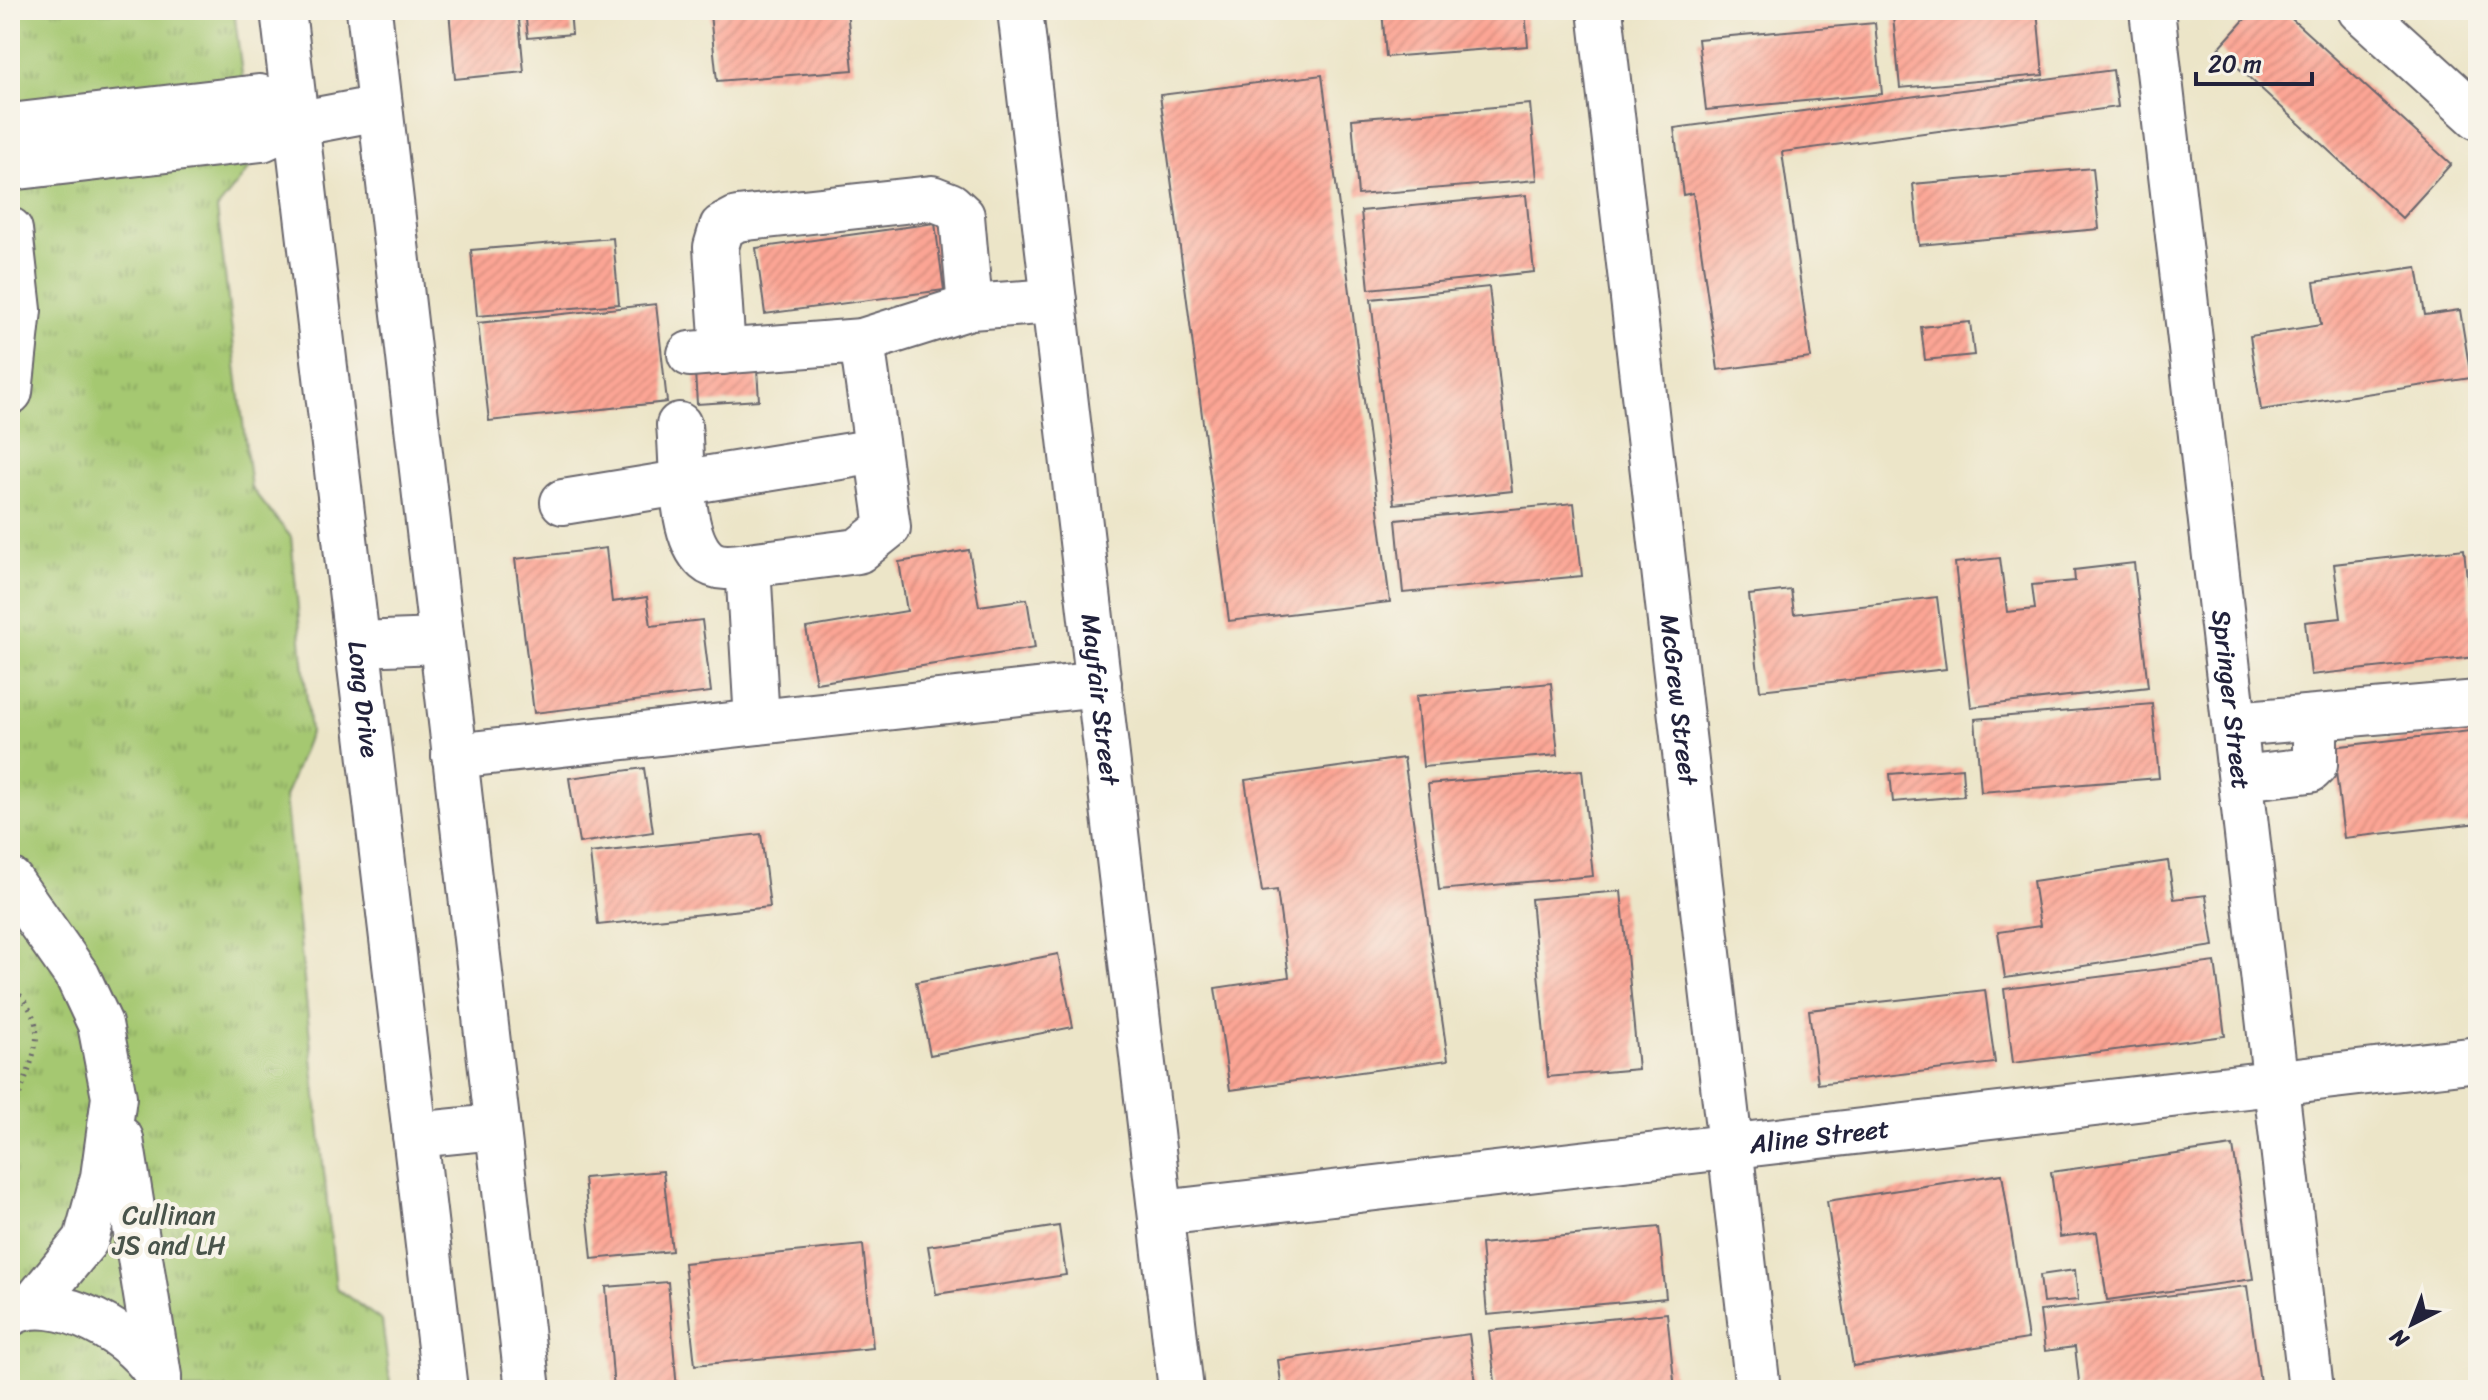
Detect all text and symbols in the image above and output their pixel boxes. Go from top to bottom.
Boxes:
scale bar [2196,36,2312,86]
text: 20 m [2208,43,2262,85]
street label: Springer Street [2198,607,2265,792]
street label: Mayfair Street [1068,611,1133,789]
street label: McGrew Street [1646,612,1712,789]
street label: Long Drive [334,638,394,761]
street label: Aline Street [1746,1105,1892,1167]
park label: Cullinan JS and LH [111,1192,226,1268]
north arrow [2372,1284,2452,1364]
text: N [2380,1318,2418,1359]

